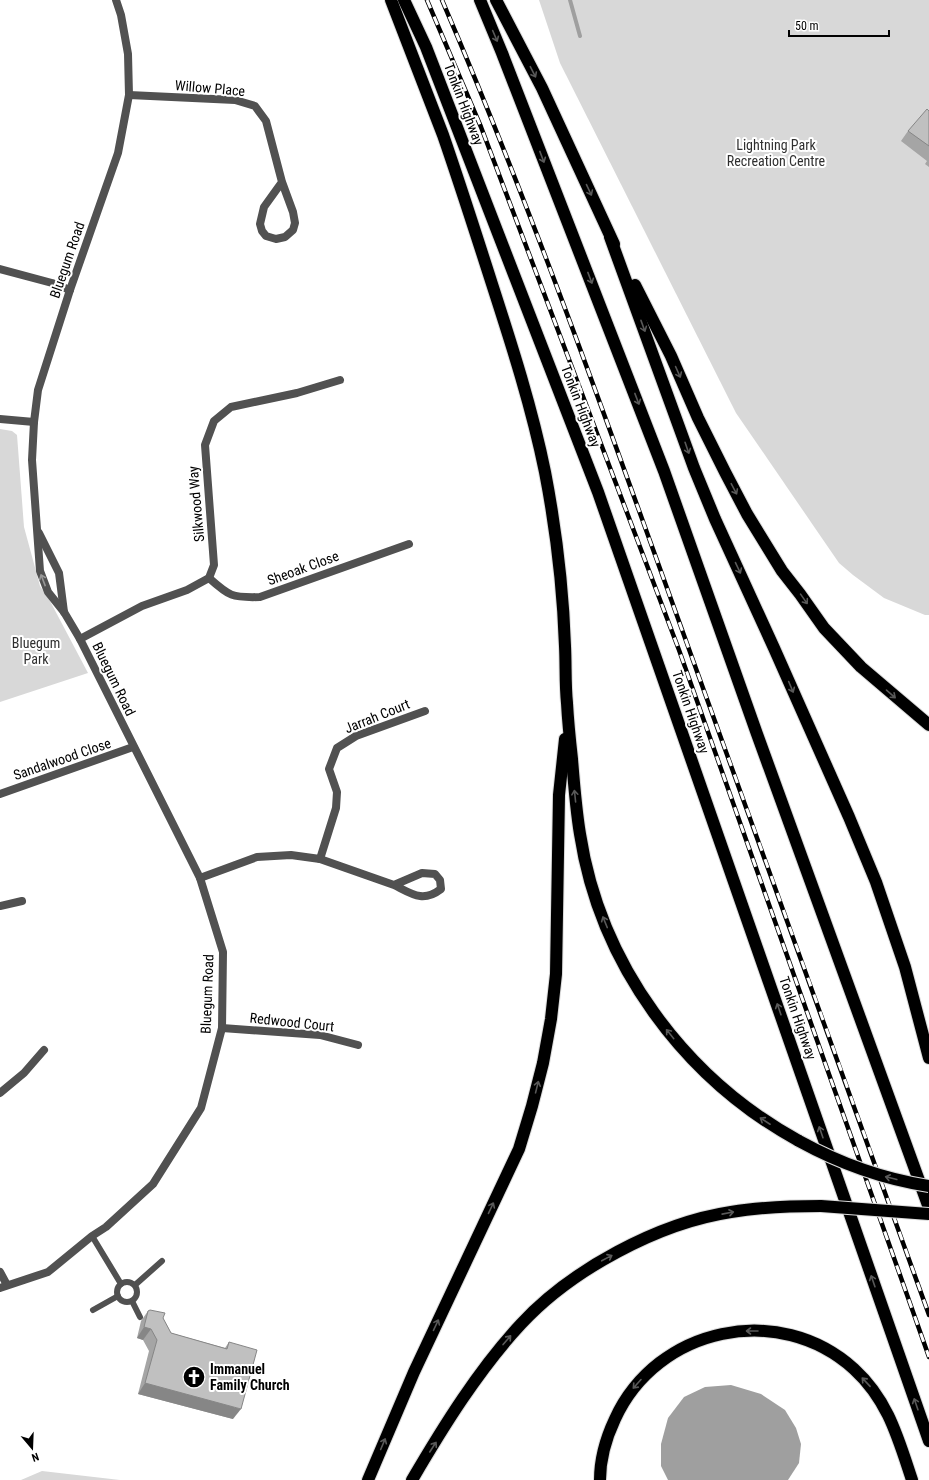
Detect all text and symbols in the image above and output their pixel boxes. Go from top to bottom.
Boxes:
scale bar [789,12,889,38]
text: 50 m [795,19,819,33]
one-way arrow [492,29,499,41]
street label: Tonkin Highway [441,61,487,148]
one-way arrow [530,66,537,78]
street label: Willow Place [174,77,246,99]
park label: Lightning Park Recreation Centre [727,137,826,169]
one-way arrow [539,150,547,162]
one-way arrow [586,183,593,195]
street label: Bluegum Road [46,220,88,300]
one-way arrow [586,272,594,284]
one-way arrow [639,320,647,332]
street label: Tonkin Highway [558,363,604,450]
one-way arrow [674,366,682,378]
one-way arrow [633,393,641,405]
one-way arrow [683,442,691,454]
street label: Silkwood Way [185,465,207,543]
one-way arrow [731,483,738,495]
street label: Sheoak Close [265,548,341,588]
one-way arrow [735,562,742,574]
one-way arrow [39,574,46,586]
one-way arrow [800,593,808,604]
park label: Bluegum Park [12,635,60,667]
street label: Bluegum Road [89,640,139,718]
street label: Tonkin Highway [669,668,713,756]
one-way arrow [788,680,795,692]
one-way arrow [886,689,897,698]
street label: Jarrah Court [342,696,412,736]
street label: Sandalwood Close [11,735,113,783]
one-way arrow [572,790,579,803]
one-way arrow [600,916,608,928]
street label: Bluegum Road [198,954,216,1034]
street label: Tonkin Highway [776,974,820,1062]
one-way arrow [774,1003,782,1015]
street label: Redwood Court [249,1010,335,1034]
one-way arrow [665,1028,674,1039]
one-way arrow [534,1080,542,1093]
one-way arrow [760,1117,771,1125]
one-way arrow [817,1126,825,1138]
one-way arrow [885,1174,898,1181]
one-way arrow [488,1202,495,1214]
one-way arrow [721,1208,734,1216]
one-way arrow [601,1254,613,1261]
one-way arrow [869,1275,877,1287]
one-way arrow [433,1320,440,1332]
one-way arrow [746,1327,759,1335]
one-way arrow [502,1335,511,1345]
place label: Immanuel Family Church [210,1361,290,1393]
church icon: Immanuel Family Church [181,1364,207,1390]
one-way arrow [862,1377,871,1387]
one-way arrow [633,1379,642,1389]
one-way arrow [912,1397,919,1410]
north arrow [12,1428,52,1468]
one-way arrow [380,1439,388,1451]
one-way arrow [429,1441,437,1453]
text: N [30,1450,40,1464]

